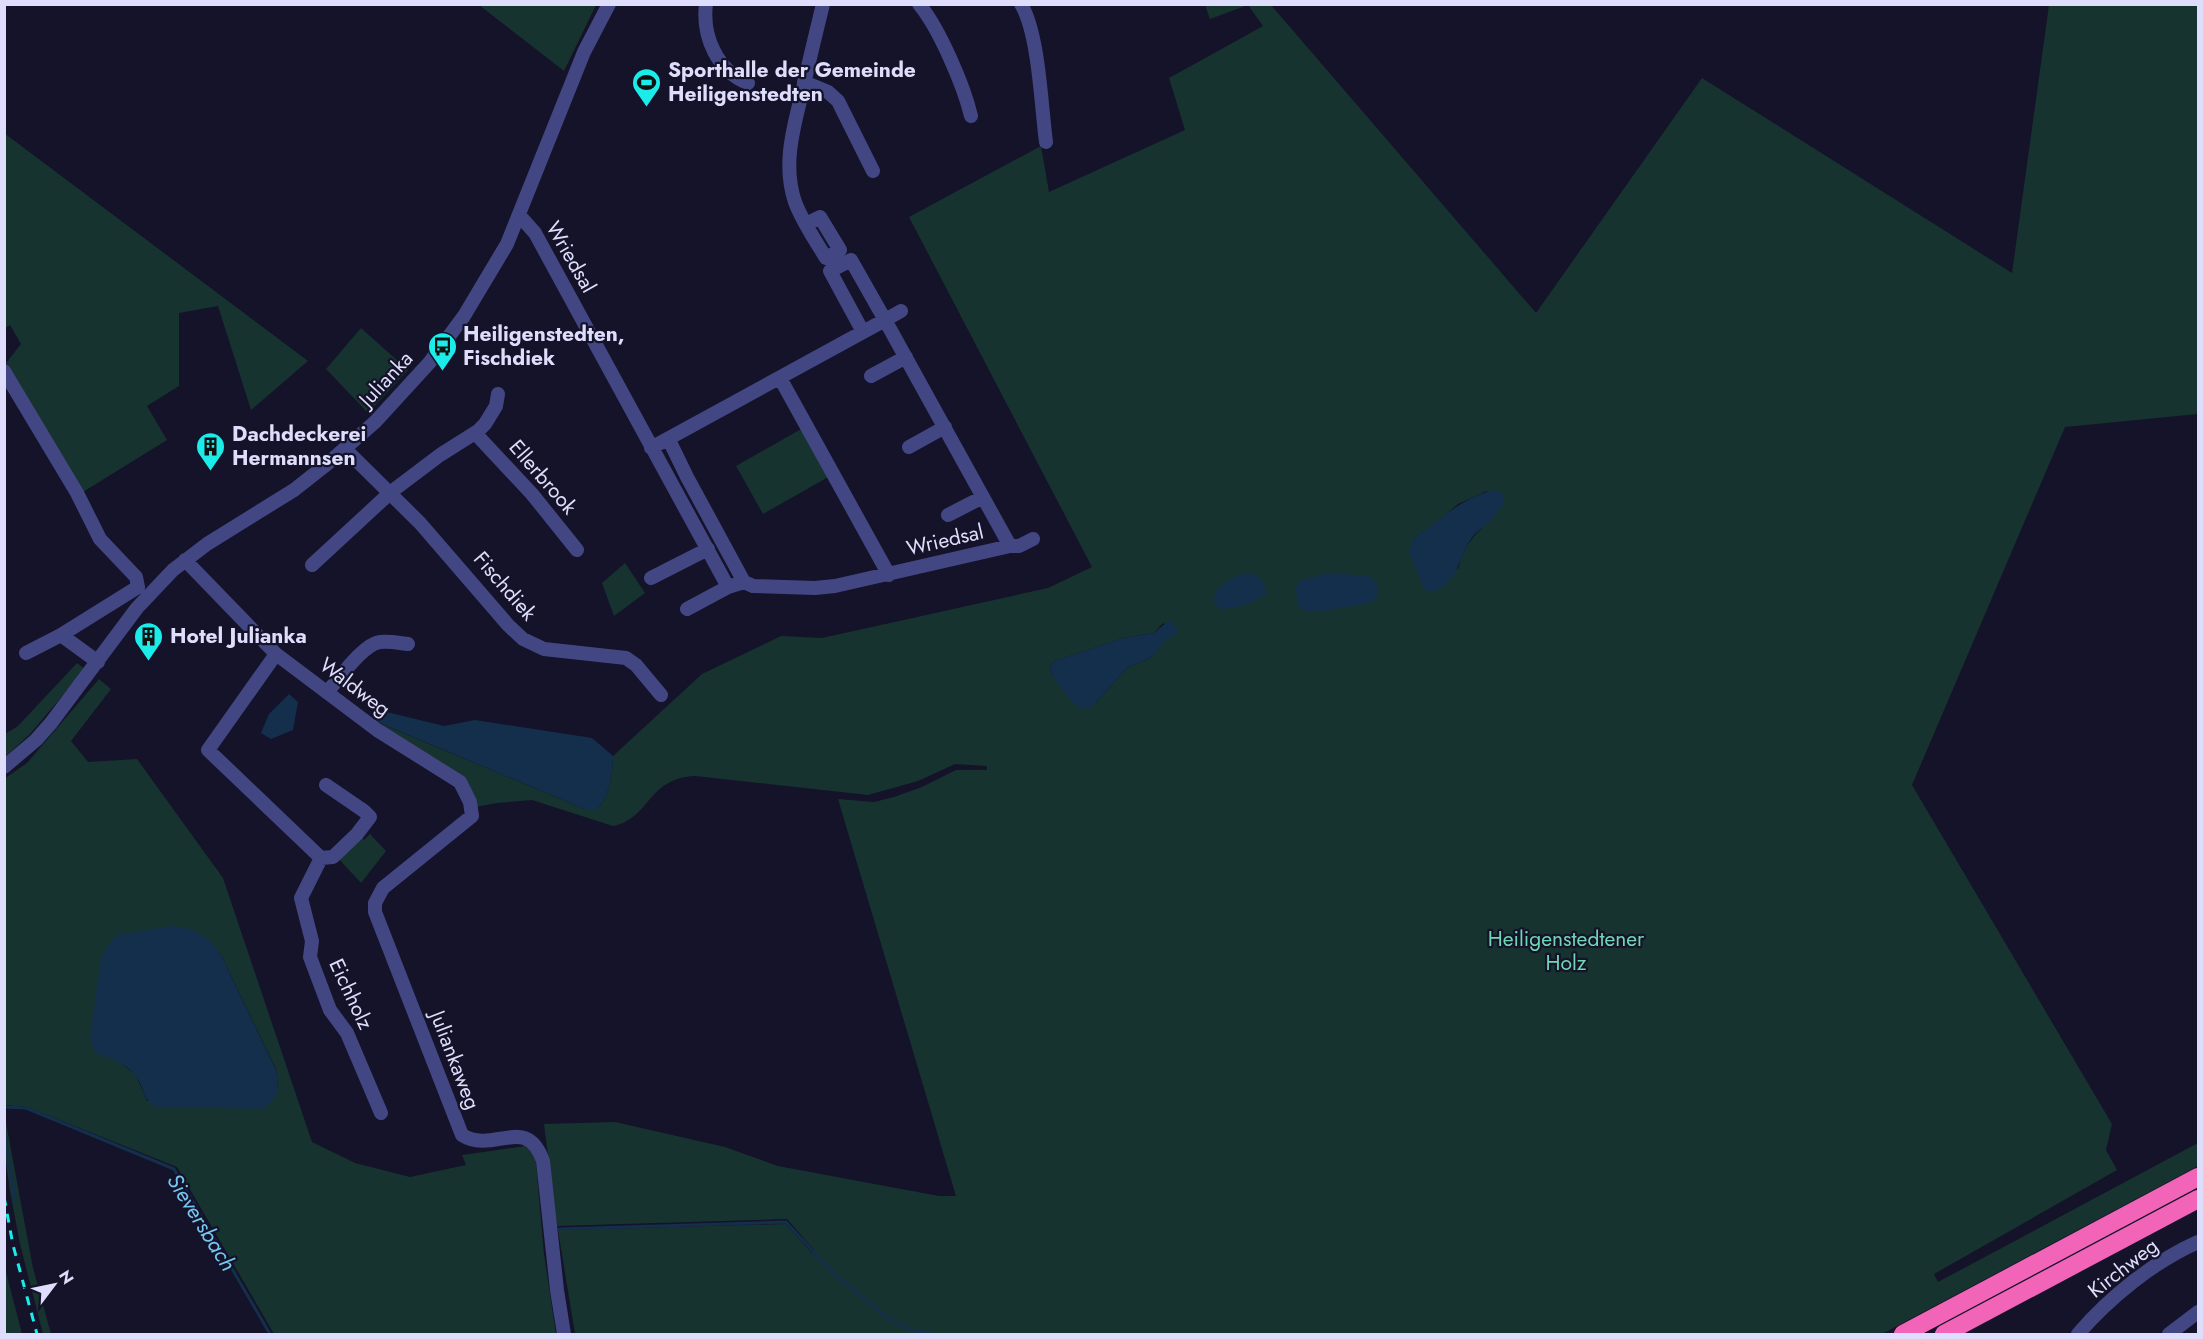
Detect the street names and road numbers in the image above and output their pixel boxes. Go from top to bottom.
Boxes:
street label: Wriedsal [538,216,604,298]
street label: Julianka [350,344,420,416]
street label: Ellerbrook [502,433,584,521]
street label: Wriedsal [904,517,986,563]
street label: Fischdiek [466,545,544,628]
street label: Waldweg [313,650,397,724]
street label: Eichholz [322,954,381,1035]
street label: Juliankaweg [421,1004,488,1114]
street label: Kirchweg [2081,1231,2165,1305]

